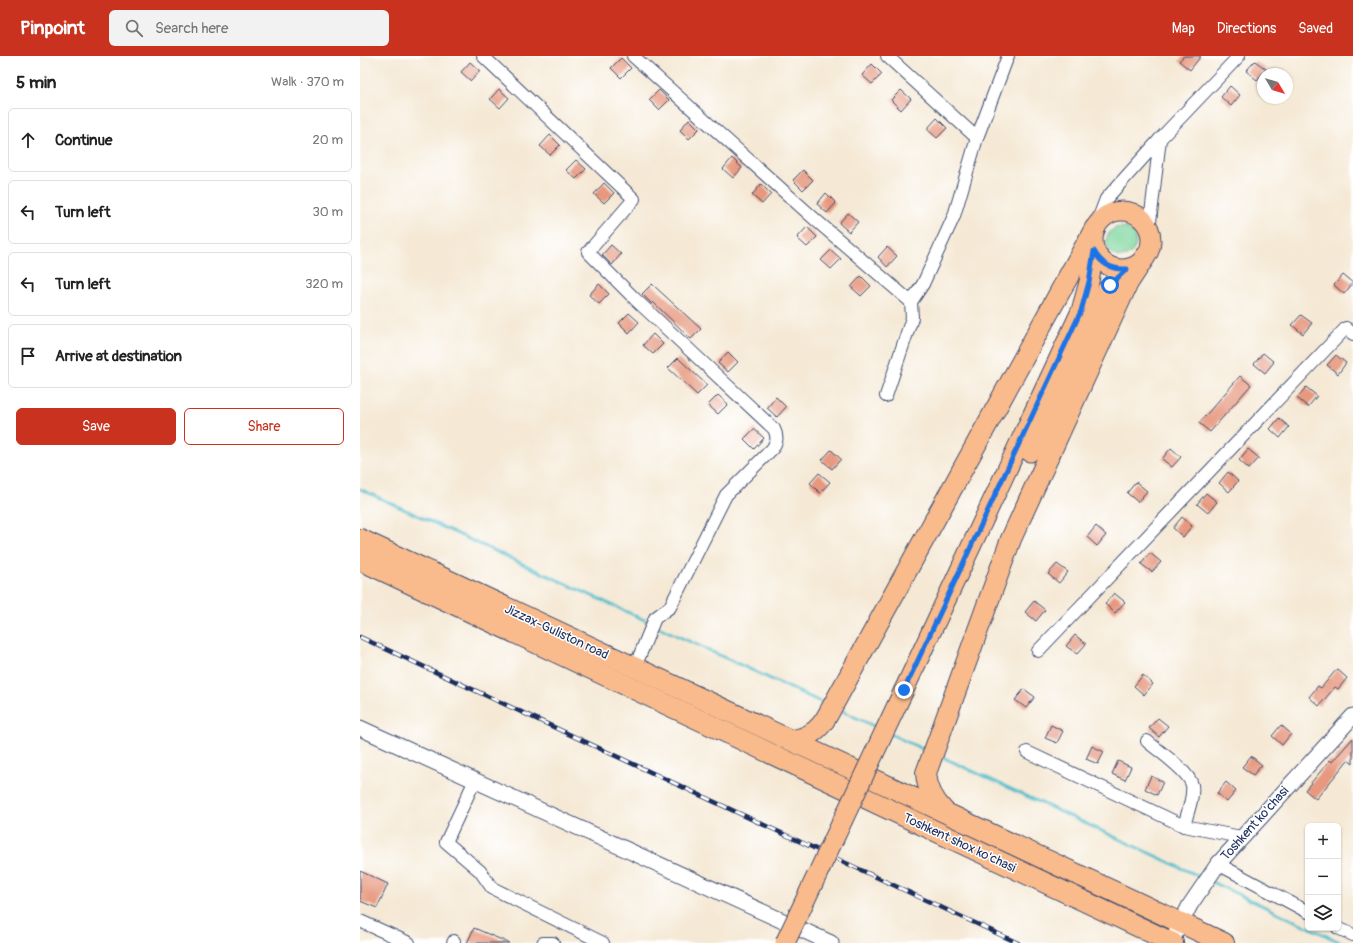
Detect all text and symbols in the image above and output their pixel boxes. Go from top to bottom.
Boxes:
search box [109,10,389,46]
text: Pinpoint [20,16,85,40]
icon: search [123,17,145,39]
text: Search here [155,19,228,38]
text: Map [1172,20,1195,37]
text: Directions [1217,20,1276,37]
text: Saved [1298,20,1333,37]
north arrow [1257,68,1293,104]
text: 5 min [16,72,56,93]
text: Walk · 370 m [271,74,344,90]
icon: ahead [17,129,39,151]
text: Continue [55,131,113,150]
text: 20 m [312,132,343,148]
icon: left [17,201,39,223]
text: Turn left [55,203,111,222]
text: 30 m [313,204,343,220]
icon: left [17,273,39,295]
text: Turn left [55,275,111,294]
text: 320 m [305,276,343,292]
route start [1101,276,1119,294]
icon: arrive [17,345,39,367]
text: Arrive at destination [55,347,182,366]
button: Save [16,408,176,445]
button: Share [184,408,344,445]
street label: Jizzax-Guliston road [502,601,611,663]
route end [895,681,913,699]
street label: Toshkent ko'chasi [1217,783,1292,864]
street label: Toshkent shox ko'chasi [901,810,1018,876]
map controls [1305,823,1341,931]
button: + [1305,823,1341,859]
button: − [1305,859,1341,895]
button: layers [1305,895,1341,931]

